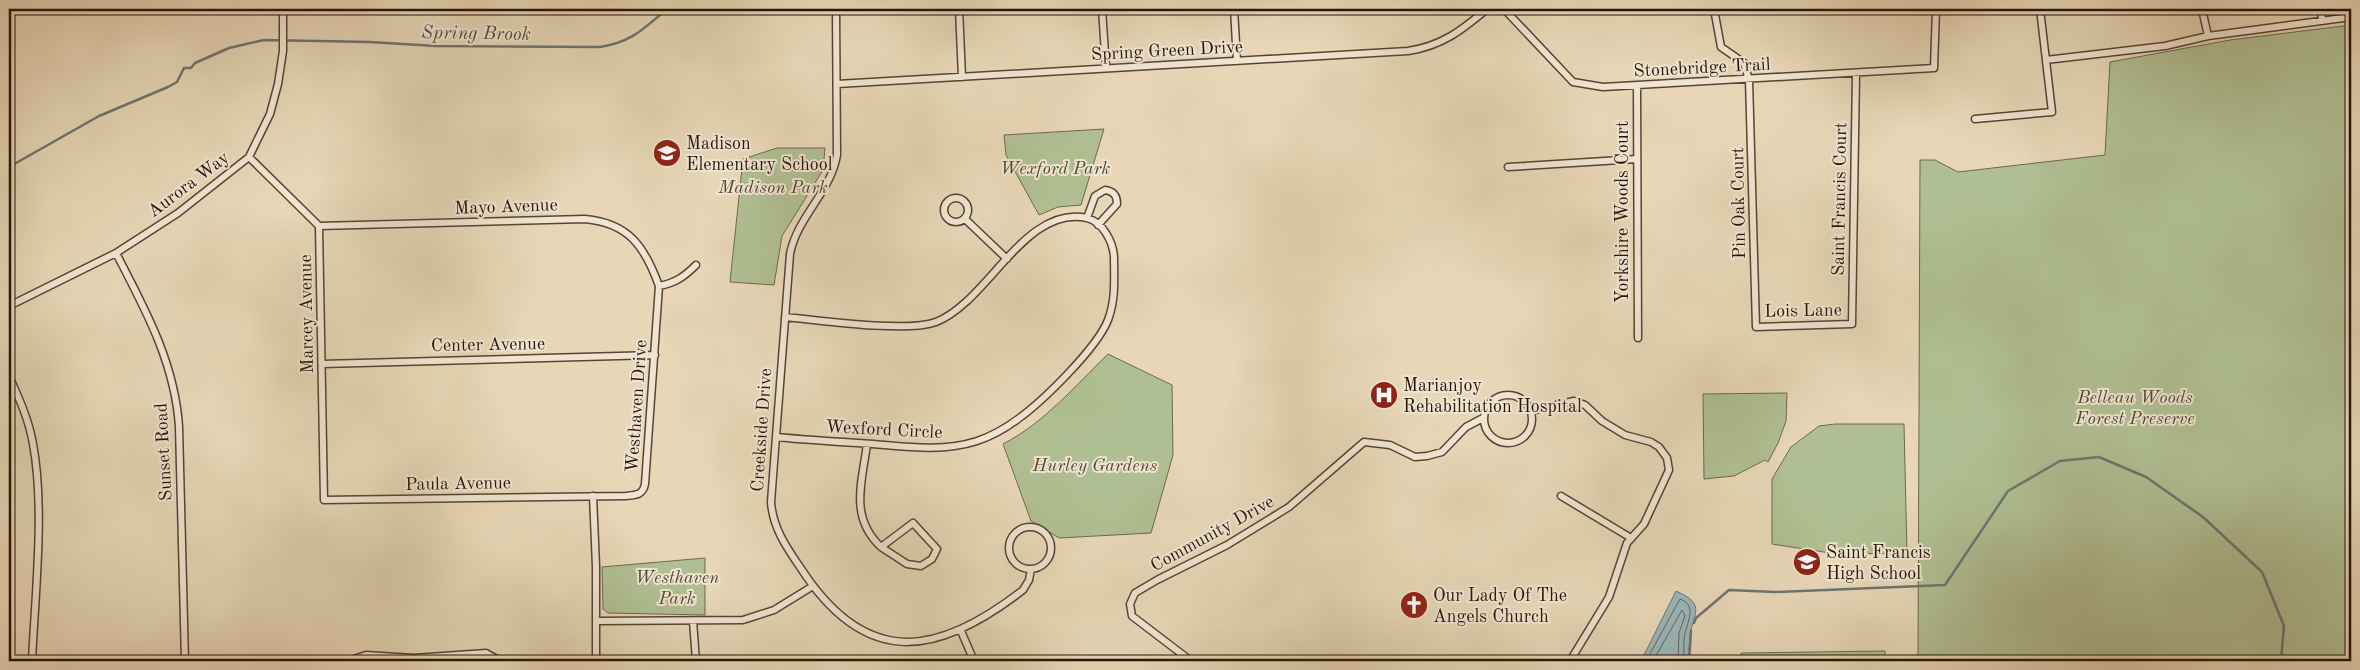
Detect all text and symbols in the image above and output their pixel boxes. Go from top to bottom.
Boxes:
water label: Spring Brook [421,24,531,45]
street label: Spring Green Drive [1091,38,1243,64]
street label: Stonebridge Trail [1633,55,1771,81]
street label: Yorkshire Woods Court [1614,121,1632,303]
street label: Saint Francis Court [1830,122,1850,276]
place label: Madison Elementary School [686,135,833,174]
school or university icon: Madison Elementary School [652,138,682,168]
street label: Pin Oak Court [1729,147,1749,259]
street label: Aurora Way [144,148,233,221]
park label: Wexford Park [1000,160,1110,178]
park label: Madison Park [717,179,828,197]
street label: Mayo Avenue [454,196,558,218]
street label: Marcey Avenue [297,254,317,374]
street label: Lois Lane [1764,301,1842,321]
street label: Center Avenue [431,335,545,355]
street label: Westhaven Drive [623,339,651,473]
street label: Creekside Drive [749,368,775,493]
place label: Marianjoy Rehabilitation Hospital [1403,377,1582,416]
hospital icon: Marianjoy Rehabilitation Hospital [1369,380,1399,410]
park label: Belleau Woods Forest Preserve [2074,389,2195,428]
street label: Sunset Road [152,403,176,501]
street label: Wexford Circle [825,418,943,442]
park label: Hurley Gardens [1032,457,1158,475]
street label: Paula Avenue [405,474,511,494]
street label: Community Drive [1148,493,1277,575]
place label: Saint Francis High School [1826,544,1931,583]
school or university icon: Saint Francis High School [1792,547,1822,577]
park label: Westhaven Park [635,569,719,608]
place label: Our Lady Of The Angels Church [1433,587,1567,626]
church icon: Our Lady Of The Angels Church [1399,590,1429,620]

